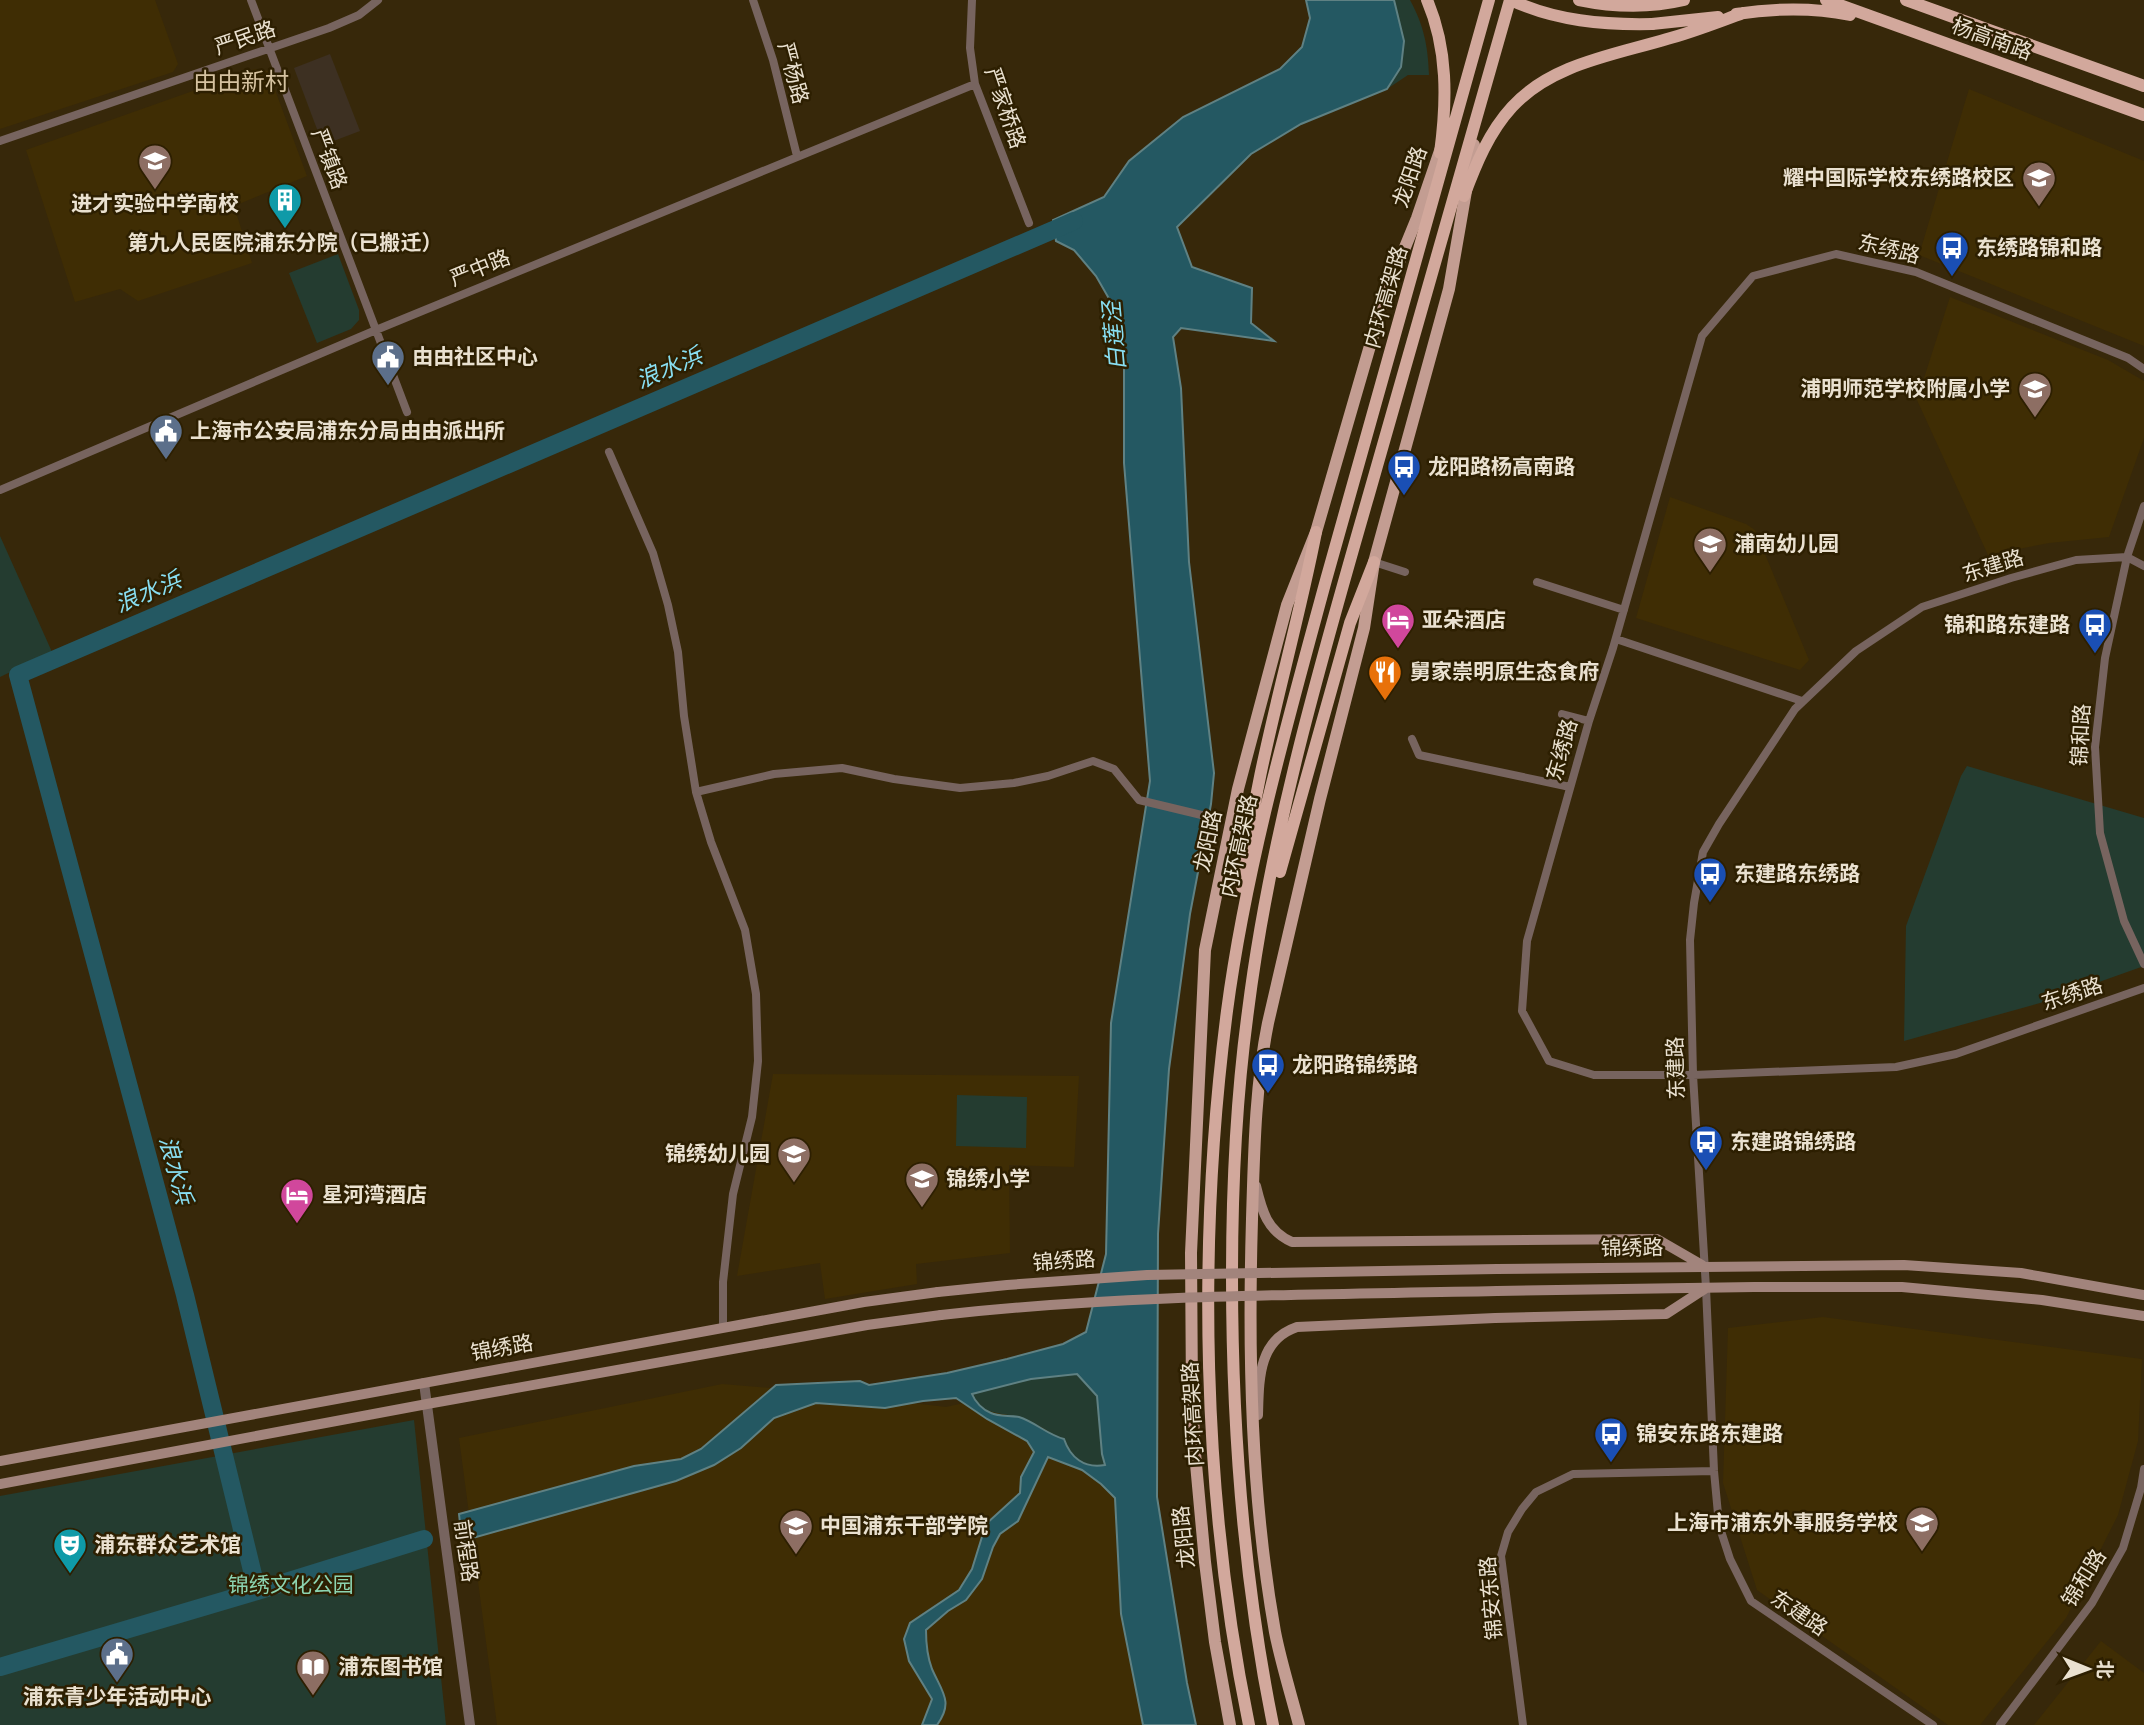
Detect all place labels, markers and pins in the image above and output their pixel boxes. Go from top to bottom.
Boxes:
school or university icon: 进才实验中学南校 [136,142,174,191]
school or university icon: 耀中国际学校东绣路校区 [2020,159,2058,208]
place label: 耀中国际学校东绣路校区 [1783,164,2014,190]
building icon: 第九人民医院浦东分院（已搬迁） [266,181,304,230]
place label: 进才实验中学南校 [71,190,239,216]
place label: 第九人民医院浦东分院（已搬迁） [128,229,443,255]
bus stop icon: 东绣路锦和路 [1933,229,1971,278]
place label: 东绣路锦和路 [1976,234,2102,260]
public building icon: 由由社区中心 [369,338,407,387]
place label: 由由社区中心 [412,343,538,369]
school or university icon: 浦明师范学校附属小学 [2016,370,2054,419]
place label: 浦明师范学校附属小学 [1800,375,2010,401]
public building icon: 上海市公安局浦东分局由由派出所 [147,412,185,461]
place label: 上海市公安局浦东分局由由派出所 [190,417,505,443]
bus stop icon: 龙阳路杨高南路 [1385,448,1423,497]
place label: 龙阳路杨高南路 [1428,453,1575,479]
school or university icon: 浦南幼儿园 [1691,525,1729,574]
place label: 浦南幼儿园 [1734,530,1839,556]
hotel icon: 亚朵酒店 [1379,601,1417,650]
place label: 亚朵酒店 [1422,606,1506,632]
bus stop icon: 锦和路东建路 [2076,606,2114,655]
place label: 锦和路东建路 [1944,611,2070,637]
restaurant icon: 舅家崇明原生态食府 [1366,653,1404,702]
place label: 舅家崇明原生态食府 [1410,658,1599,684]
bus stop icon: 东建路东绣路 [1691,855,1729,904]
place label: 东建路东绣路 [1734,860,1860,886]
bus stop icon: 龙阳路锦绣路 [1249,1046,1287,1095]
place label: 龙阳路锦绣路 [1292,1051,1418,1077]
bus stop icon: 东建路锦绣路 [1687,1123,1725,1172]
place label: 东建路锦绣路 [1730,1128,1856,1154]
school or university icon: 锦绣幼儿园 [775,1135,813,1184]
place label: 锦绣幼儿园 [665,1140,770,1166]
school or university icon: 锦绣小学 [903,1160,941,1209]
place label: 锦绣小学 [946,1165,1030,1191]
hotel icon: 星河湾酒店 [278,1176,316,1225]
place label: 星河湾酒店 [322,1181,427,1207]
bus stop icon: 锦安东路东建路 [1592,1415,1630,1464]
place label: 锦安东路东建路 [1636,1420,1783,1446]
school or university icon: 上海市浦东外事服务学校 [1903,1504,1941,1553]
school or university icon: 中国浦东干部学院 [777,1507,815,1556]
place label: 上海市浦东外事服务学校 [1667,1509,1898,1535]
place label: 中国浦东干部学院 [820,1512,988,1538]
theatre icon: 浦东群众艺术馆 [51,1526,89,1575]
place label: 浦东群众艺术馆 [94,1531,241,1557]
public building icon: 浦东青少年活动中心 [98,1635,136,1684]
library icon: 浦东图书馆 [294,1648,332,1697]
place label: 浦东图书馆 [338,1653,443,1679]
place label: 浦东青少年活动中心 [23,1683,212,1709]

